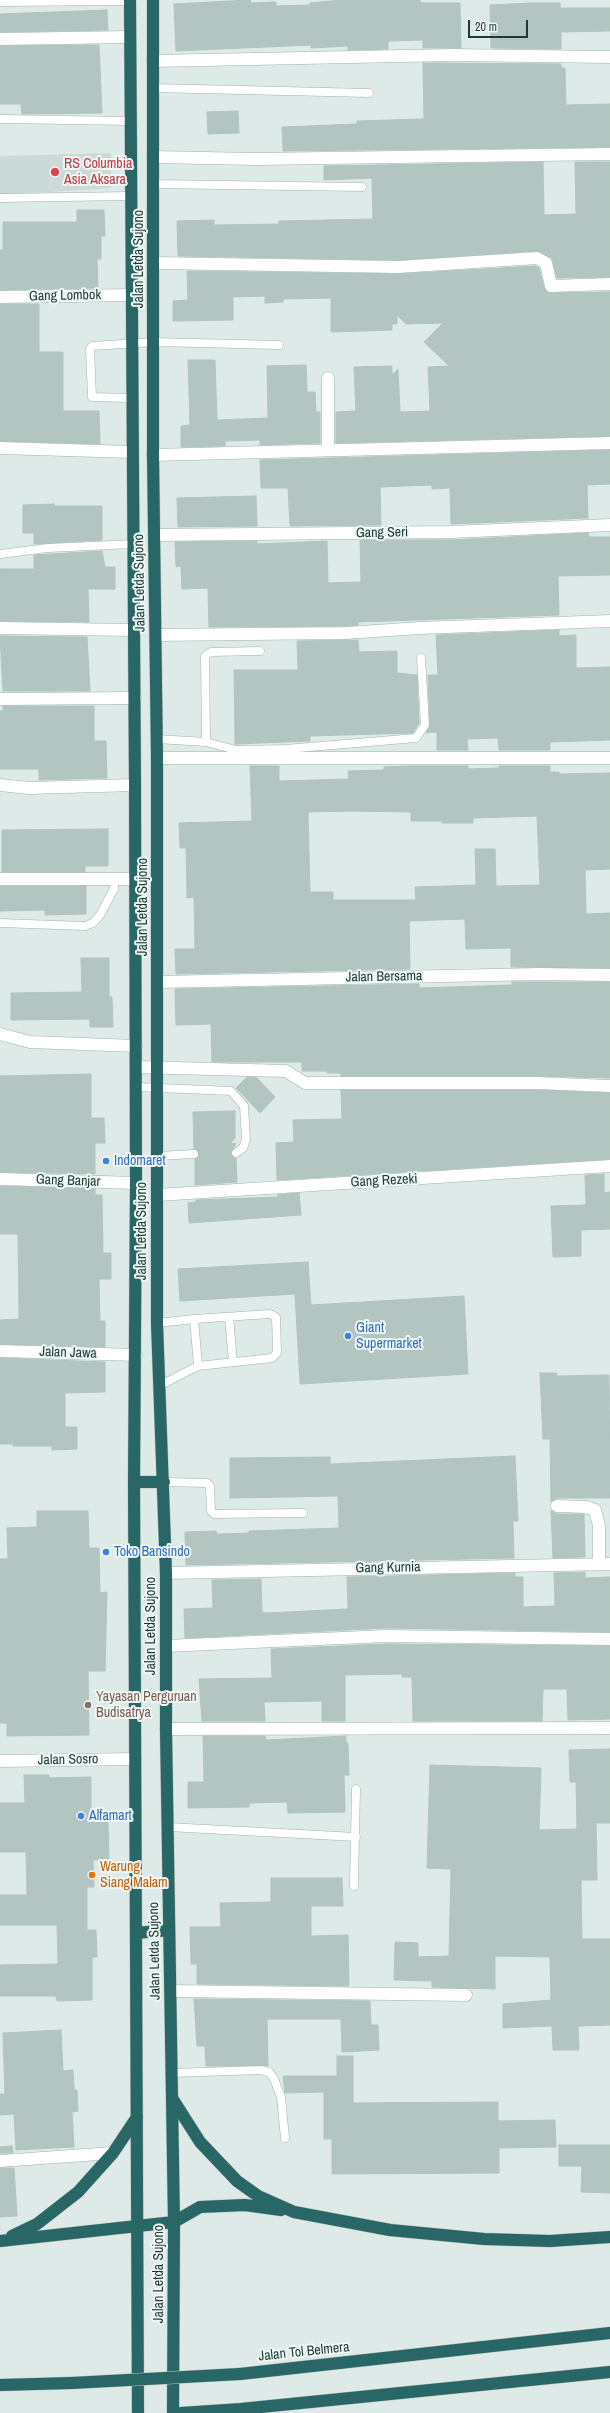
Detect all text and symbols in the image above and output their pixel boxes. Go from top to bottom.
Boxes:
scale bar [470,12,530,38]
text: 20 m [475,19,497,35]
place label: RS Columbia Asia Aksara [64,156,132,188]
marker: RS Columbia Asia Aksara [49,166,61,178]
street label: Jalan Letda Sujono [131,210,147,308]
street label: Gang Lombok [29,287,101,305]
street label: Gang Seri [356,524,408,542]
street label: Jalan Letda Sujono [131,534,149,632]
street label: Jalan Letda Sujono [135,858,151,956]
street label: Jalan Bersama [346,968,422,986]
place label: Indomaret [114,1153,166,1169]
marker: Indomaret [101,1156,111,1166]
street label: Gang Banjar [35,1171,101,1191]
street label: Gang Rezeki [350,1171,418,1191]
street label: Jalan Letda Sujono [134,1182,150,1280]
place label: Giant Supermarket [356,1320,422,1352]
marker: Giant Supermarket [343,1331,353,1341]
street label: Jalan Jawa [39,1344,97,1362]
place label: Toko Bansindo [114,1544,190,1560]
marker: Toko Bansindo [101,1547,111,1557]
street label: Gang Kurnia [355,1559,421,1577]
street label: Jalan Letda Sujono [143,1577,159,1675]
place label: Yayasan Perguruan Budisatrya [96,1689,197,1722]
marker: Yayasan Perguruan Budisatrya [83,1700,93,1710]
street label: Jalan Sosro [38,1751,98,1769]
place label: Alfamart [89,1808,132,1824]
marker: Alfamart [76,1811,86,1821]
place label: Warung Siang Malam [100,1859,168,1892]
marker: Warung Siang Malam [87,1870,97,1880]
street label: Jalan Letda Sujono [146,1902,164,2000]
street label: Jalan Letda Sujono [151,2225,167,2323]
street label: Jalan Tol Belmera [258,2339,350,2365]

